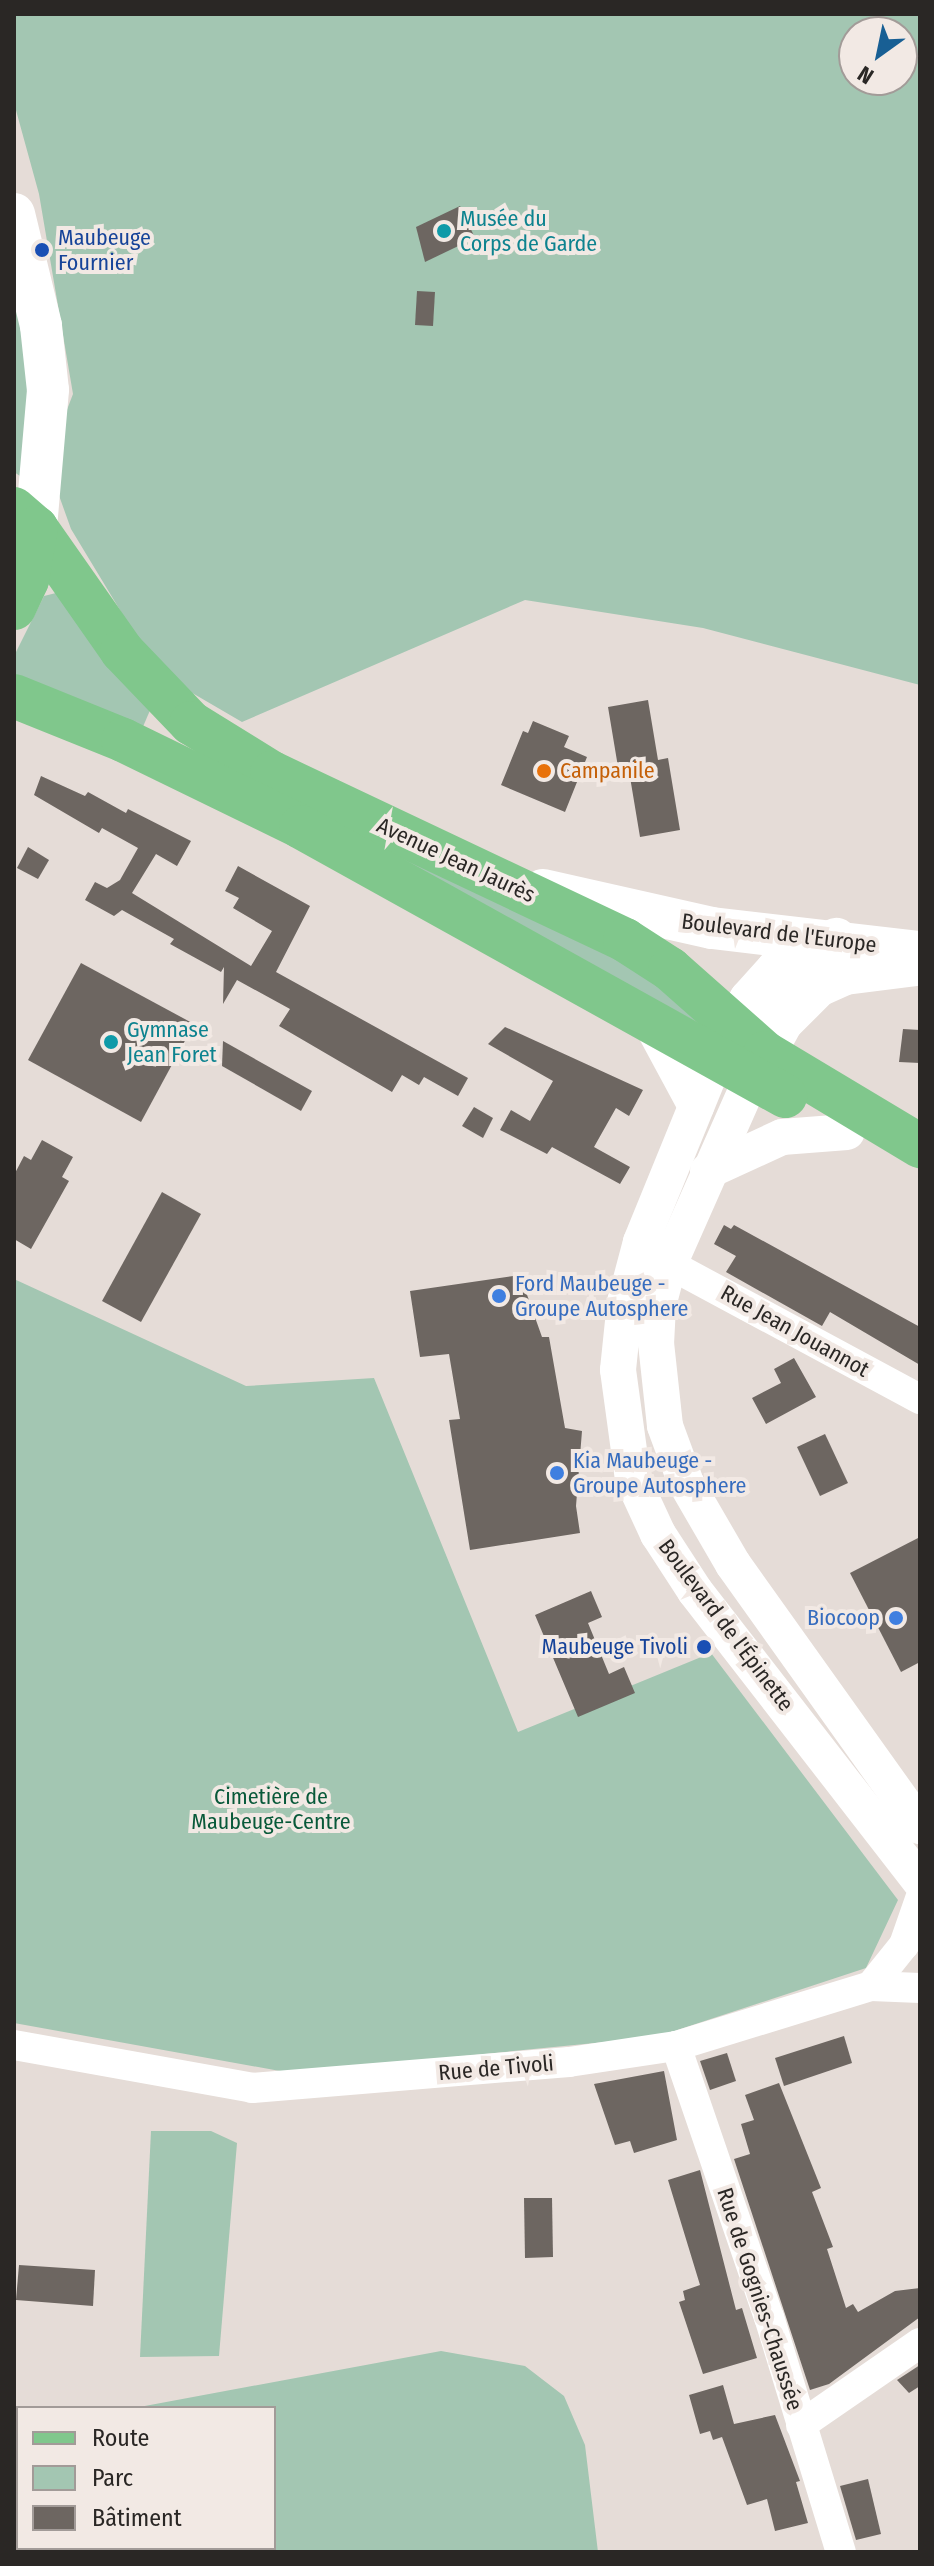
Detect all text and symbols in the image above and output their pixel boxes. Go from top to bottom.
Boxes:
north arrow [838,16,918,96]
text: N [853,60,879,90]
place label: Musée du Corps de Garde [460,205,597,256]
marker: Musée du Corps de Garde [435,222,453,240]
place label: Maubeuge Fournier [58,224,151,276]
marker: Maubeuge Fournier [33,241,51,259]
place label: Campanile [560,758,655,784]
marker: Campanile [535,762,553,780]
street label: Avenue Jean Jaurès [373,812,539,908]
street label: Boulevard de l'Europe [680,908,878,958]
place label: Gymnase Jean Foret [127,1016,217,1068]
marker: Gymnase Jean Foret [102,1033,120,1051]
place label: Ford Maubeuge - Groupe Autosphere [515,1270,688,1322]
street label: Rue Jean Jouannot [716,1279,874,1383]
marker: Ford Maubeuge - Groupe Autosphere [490,1287,508,1305]
place label: Kia Maubeuge - Groupe Autosphere [573,1447,746,1498]
marker: Kia Maubeuge - Groupe Autosphere [548,1464,566,1482]
street label: Boulevard de l'Épinette [653,1534,799,1716]
place label: Biocoop [807,1605,880,1631]
marker: Biocoop [887,1609,905,1627]
place label: Maubeuge Tivoli [542,1634,688,1660]
marker: Maubeuge Tivoli [695,1638,713,1656]
park label: Cimetière de Maubeuge-Centre [191,1783,351,1834]
street label: Rue de Tivoli [437,2050,555,2086]
street label: Rue de Gognies-Chaussée [712,2184,808,2414]
legend [16,2406,276,2550]
text: Route [92,2424,149,2452]
text: Parc [92,2464,133,2492]
text: Bâtiment [92,2504,182,2532]

